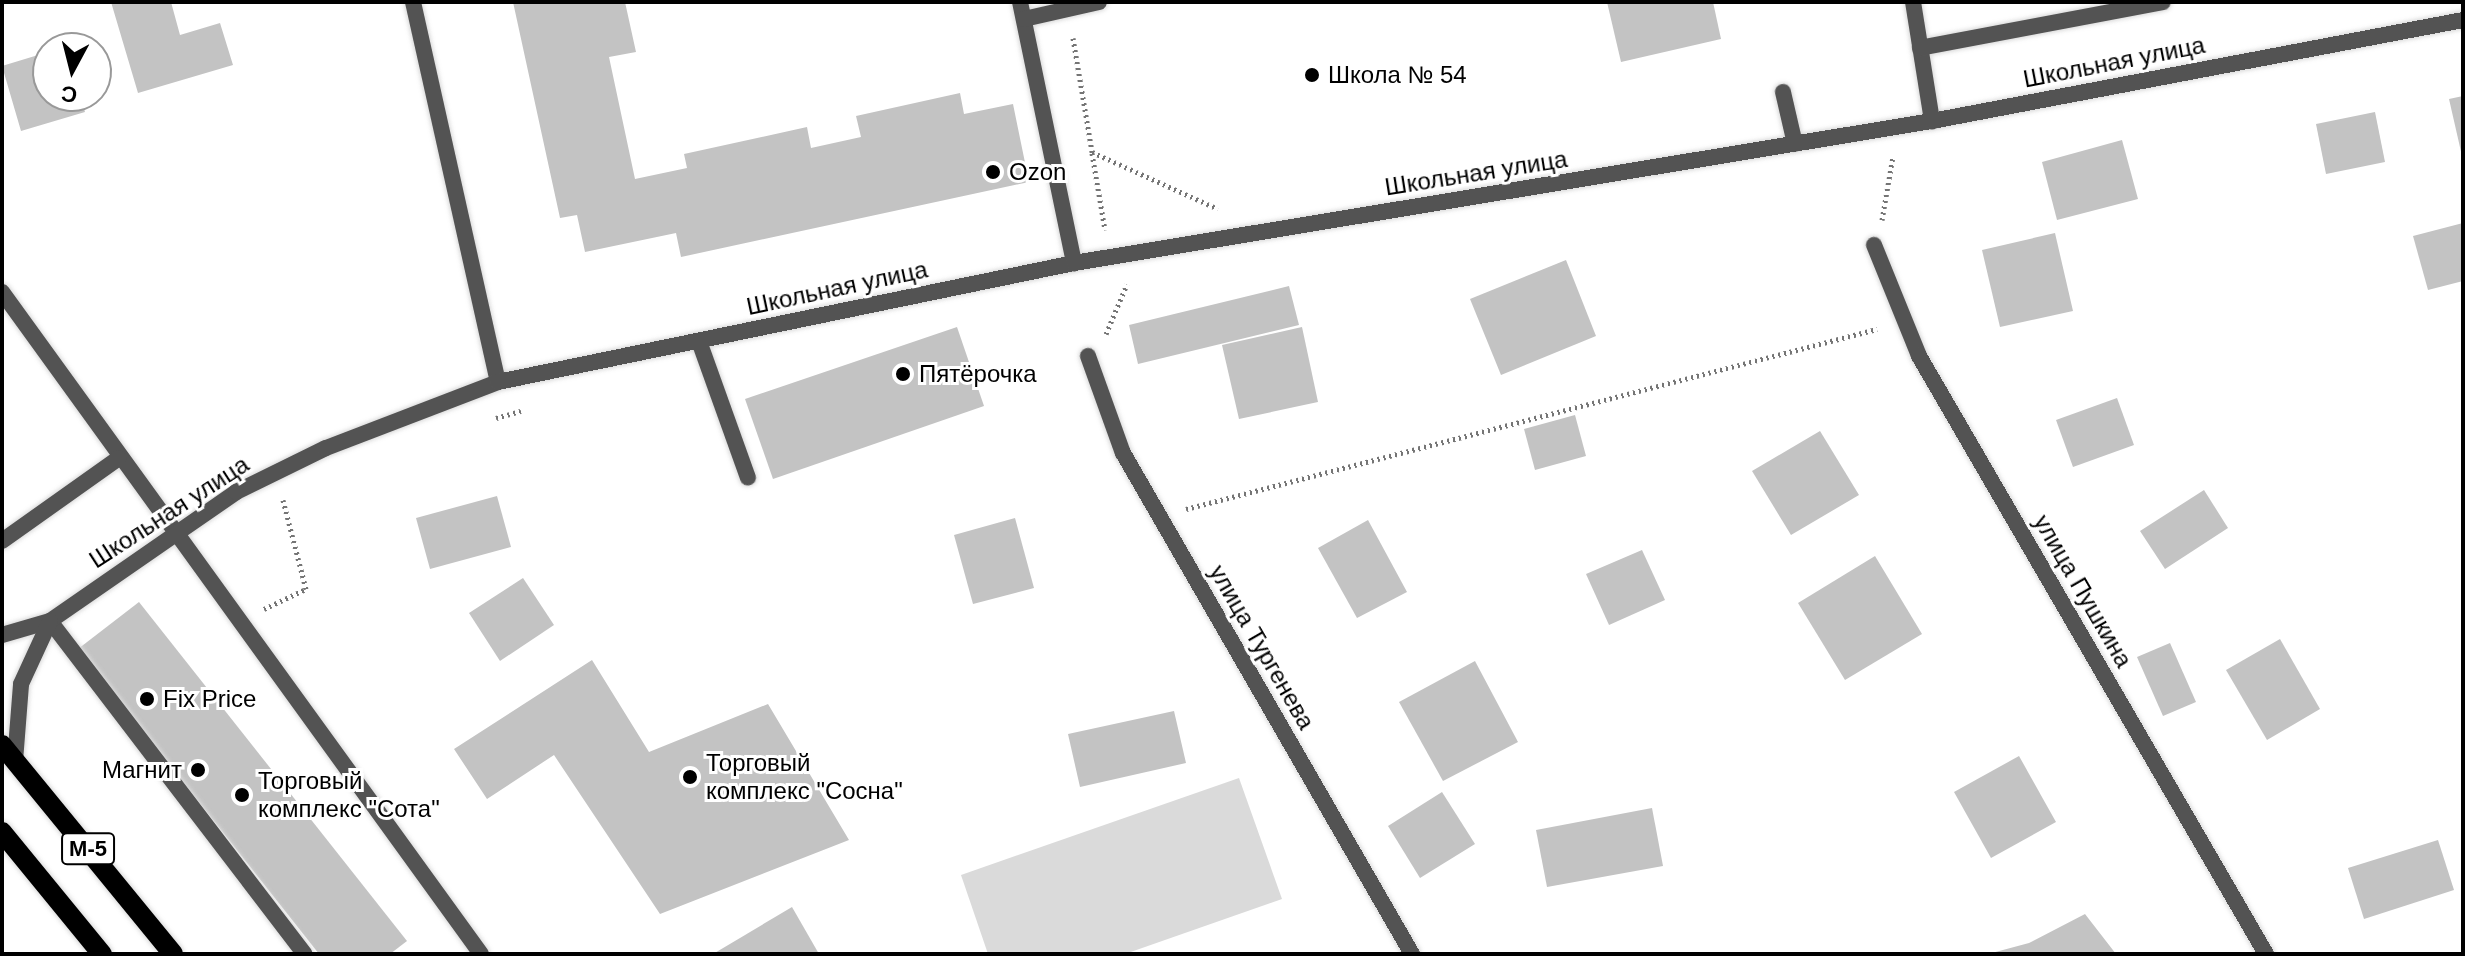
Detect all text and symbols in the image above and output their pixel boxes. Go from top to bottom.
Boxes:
street label: Школьная улица [2021,30,2207,94]
north arrow [32,32,112,112]
place label: Школа № 54 [1328,61,1467,89]
marker: Школа № 54 [1303,66,1321,84]
text: С [60,81,79,108]
street label: Школьная улица [1383,144,1569,202]
place label: Ozon [1009,158,1066,186]
marker: Ozon [984,163,1002,181]
street label: Школьная улица [744,255,930,321]
place label: Пятёрочка [919,360,1037,388]
marker: Пятёрочка [894,365,912,383]
street label: Школьная улица [84,450,254,574]
street label: улица Пушкина [2028,509,2138,673]
street label: улица Тургенева [1203,560,1321,734]
place label: Fix Price [163,685,256,713]
marker: Fix Price [138,690,156,708]
place label: Торговый комплекс "Сосна" [706,749,903,805]
place label: Магнит [102,756,182,784]
marker: Магнит [189,761,207,779]
place label: Торговый комплекс "Сота" [258,767,440,823]
marker: Торговый комплекс "Сосна" [681,768,699,786]
marker: Торговый комплекс "Сота" [233,786,251,804]
road number: М-5 [60,831,116,867]

